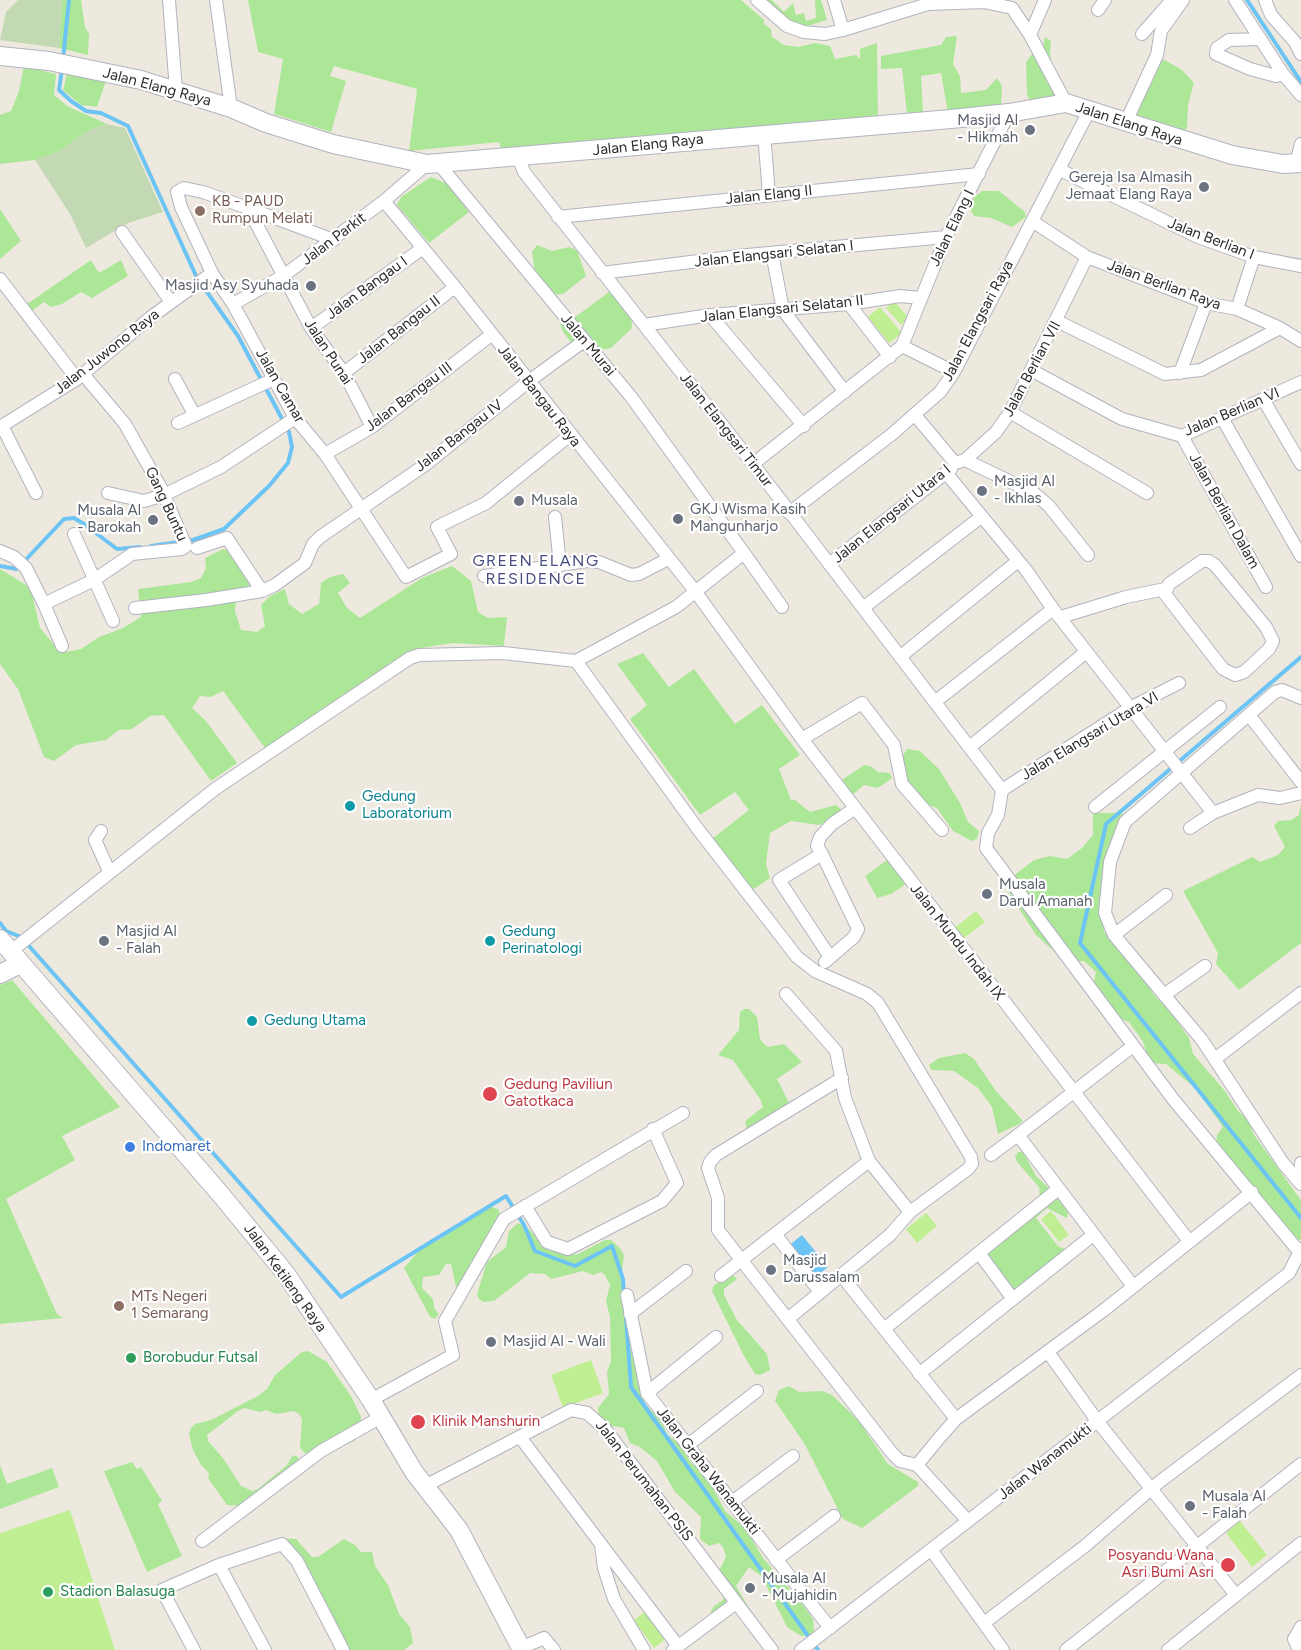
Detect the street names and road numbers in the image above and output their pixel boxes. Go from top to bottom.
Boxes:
street label: Jalan Elang Raya [101,64,213,110]
street label: Jalan Elang Raya [1073,98,1185,150]
street label: Jalan Elang Raya [592,130,704,160]
street label: Jalan Elang II [725,181,813,209]
street label: Jalan Elang I [926,187,978,269]
street label: Jalan Parkit [298,209,370,269]
street label: Jalan Berlian I [1165,214,1257,264]
street label: Jalan Elangsari Selatan I [693,237,855,271]
street label: Jalan Bangau I [323,252,411,324]
street label: Jalan Berlian Raya [1105,256,1223,314]
street label: Jalan Elangsari Raya [938,257,1018,385]
street label: Jalan Elangsari Selatan II [699,291,865,327]
street label: Jalan Bangau II [354,292,444,368]
street label: Jalan Juwono Raya [51,306,163,398]
street label: Jalan Murai [557,310,619,380]
street label: Jalan Punai [300,316,356,388]
street label: Jalan Berlian VII [999,318,1065,420]
street label: Jalan Bangau Raya [494,341,584,451]
street label: Jalan Camar [252,346,308,426]
street label: Jalan Bangau III [362,358,456,436]
street label: Jalan Elangsari Timur [676,369,776,491]
street label: Jalan Berlian VI [1182,384,1282,440]
street label: Jalan Bangau IV [411,396,507,476]
street label: Jalan Berlian Dalam [1185,450,1263,572]
street label: Jalan Elangsari Utara I [829,461,955,567]
street label: Gang Buntu [141,464,191,544]
street label: Jalan Elangsari Utara VI [1018,688,1162,784]
street label: Jalan Mundu Indah IX [906,880,1008,1004]
street label: Jalan Ketileng Raya [240,1220,330,1336]
street label: Jalan Graha Wanamukti [652,1403,764,1539]
street label: Jalan Perumahan PSIS [591,1417,697,1545]
street label: Jalan Wanamukti [995,1420,1095,1504]

